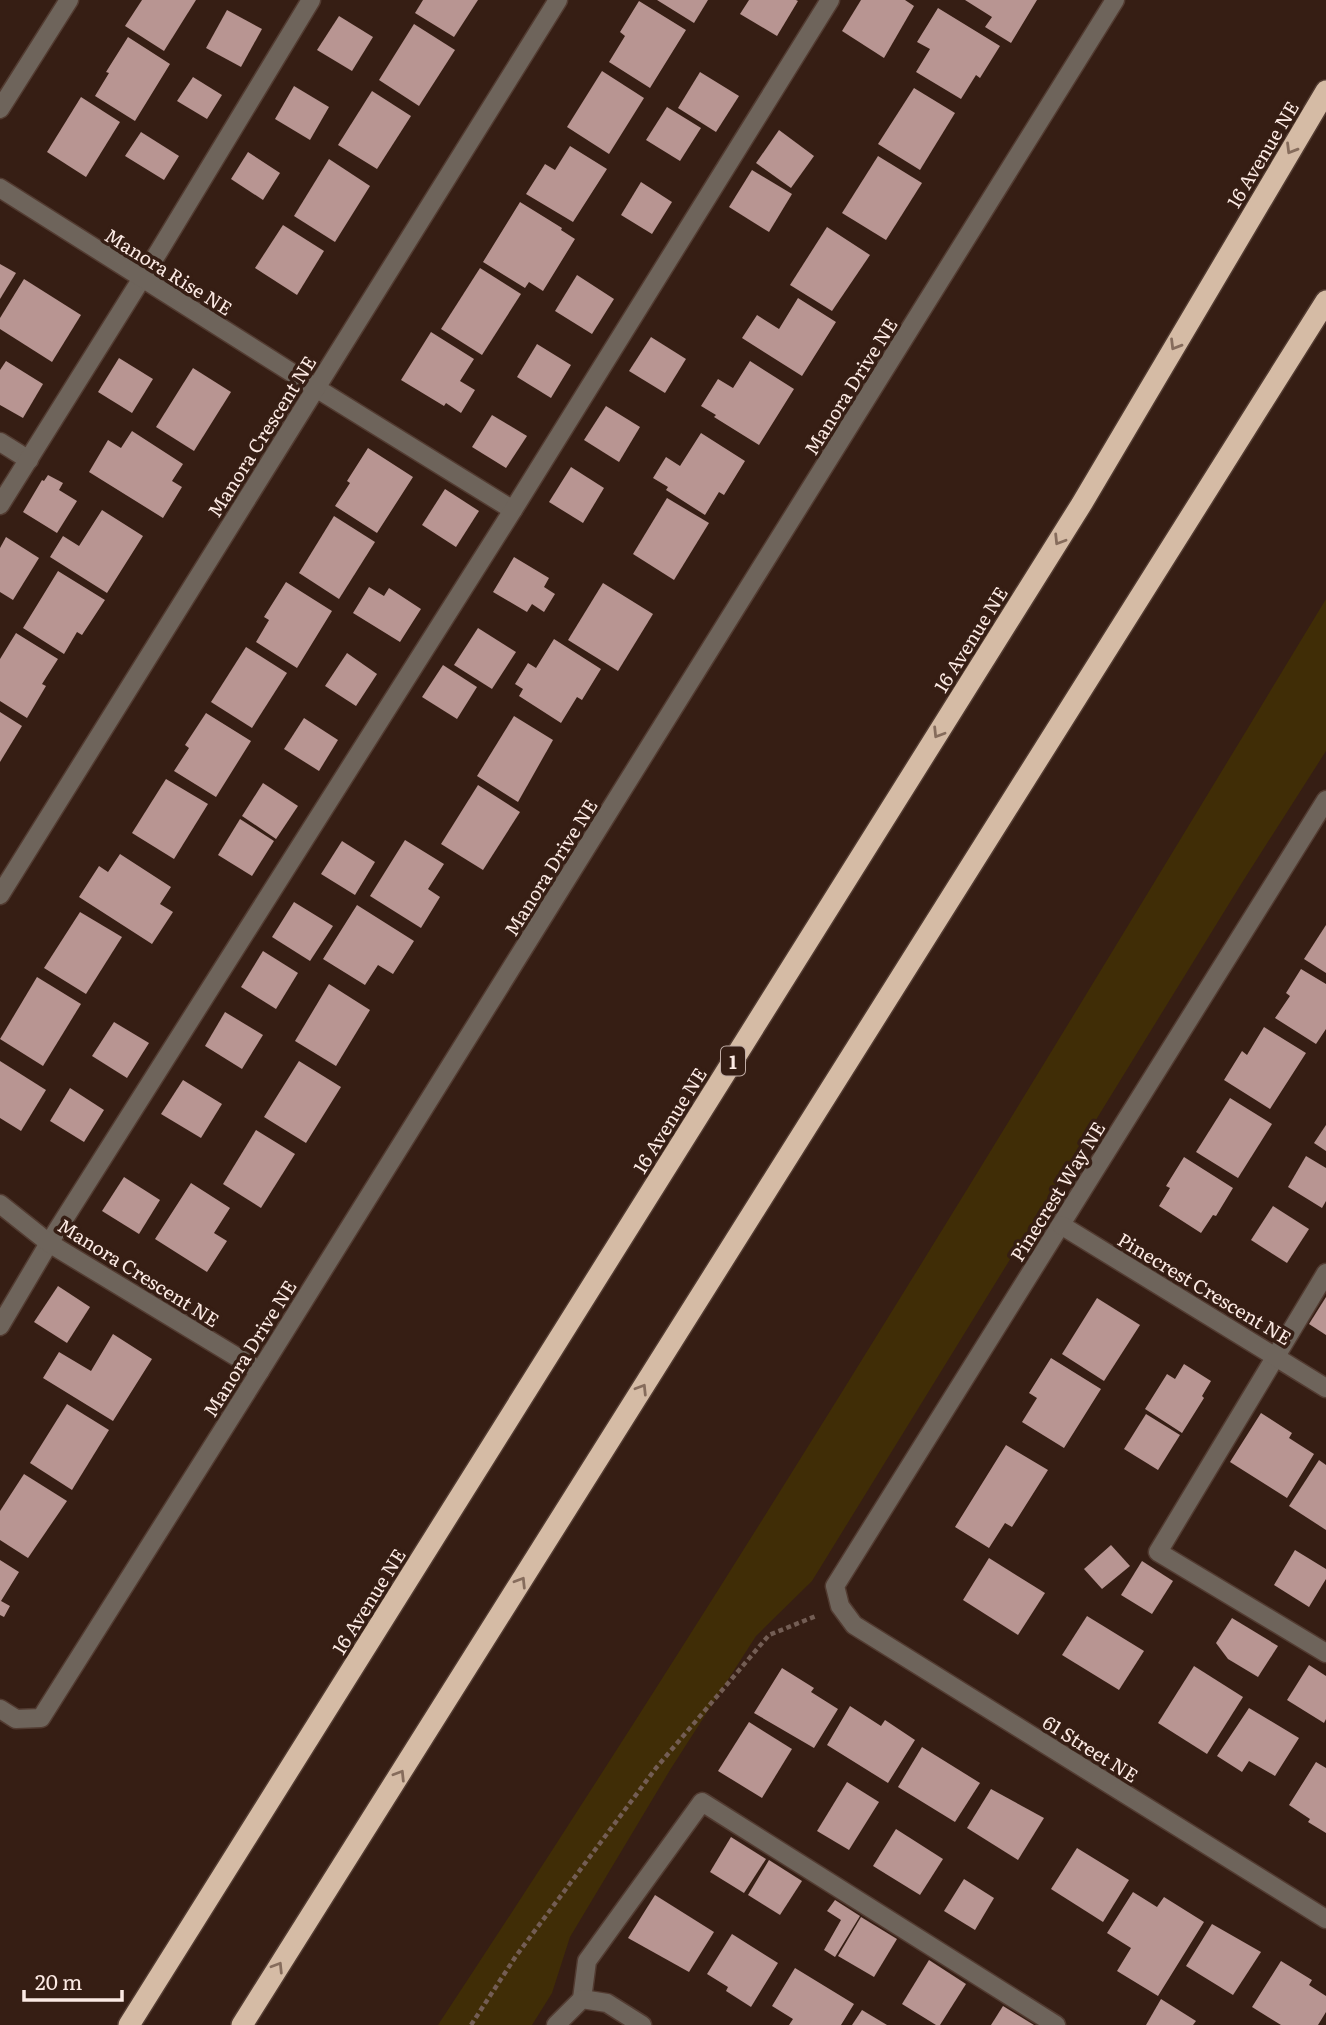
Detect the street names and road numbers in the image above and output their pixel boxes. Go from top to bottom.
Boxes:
street label: 16 Avenue NE [1219,95,1305,213]
street label: Manora Rise NE [100,221,238,321]
street label: Manora Drive NE [797,312,903,460]
street label: Manora Crescent NE [200,350,322,522]
street label: 16 Avenue NE [926,581,1014,697]
street label: Manora Drive NE [497,793,603,941]
road number: 1 [721,1046,745,1076]
street label: 16 Avenue NE [625,1062,713,1178]
street label: Pinecrest Way NE [1003,1116,1111,1266]
street label: Manora Crescent NE [53,1211,225,1333]
street label: Pinecrest Crescent NE [1113,1225,1297,1351]
street label: Manora Drive NE [196,1274,302,1422]
street label: 16 Avenue NE [324,1543,412,1659]
street label: 61 Street NE [1038,1708,1144,1788]

